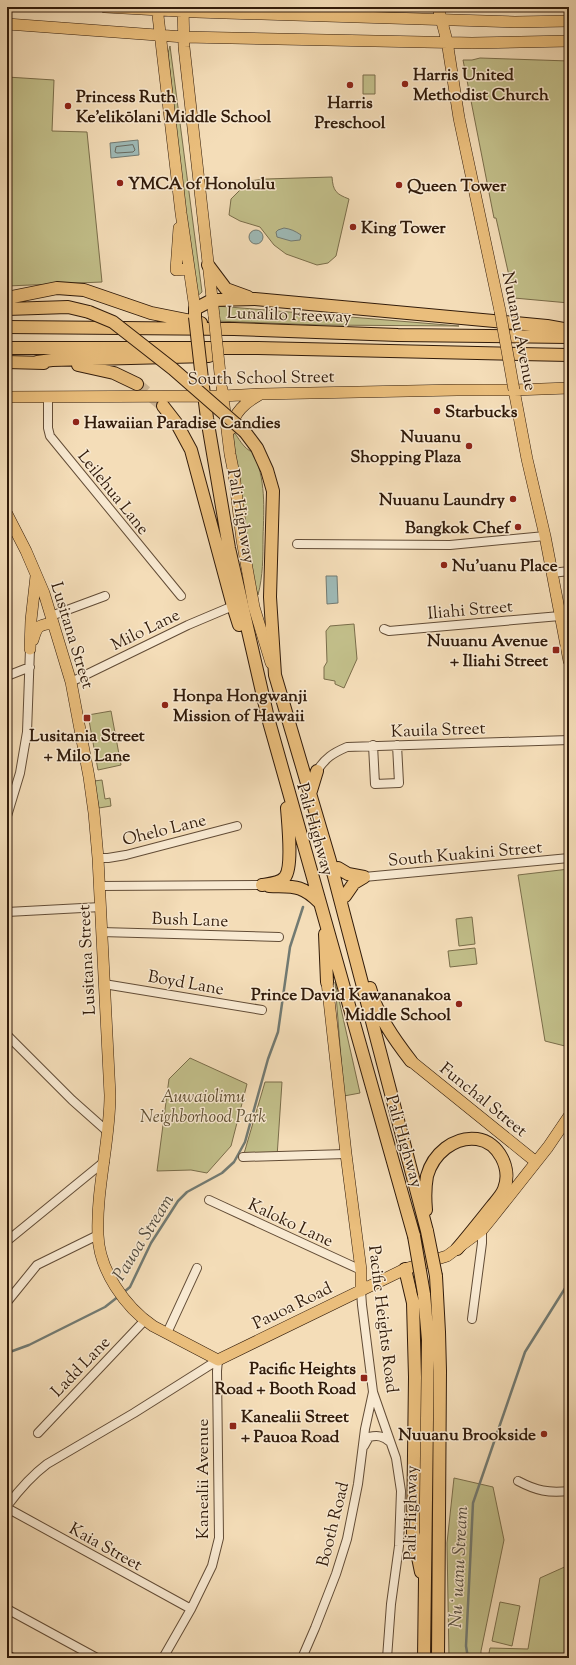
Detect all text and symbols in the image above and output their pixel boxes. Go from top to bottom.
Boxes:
place label: Harris United Methodist Church [413,64,549,108]
marker: Harris United Methodist Church [400,79,410,89]
marker: Harris Preschool [345,80,355,90]
place label: Princess Ruth Ke’elikōlani Middle School [76,86,271,130]
place label: Harris Preschool [315,92,386,136]
marker: Princess Ruth Ke’elikōlani Middle School [63,101,73,111]
place label: YMCA of Honolulu [128,173,275,197]
place label: Queen Tower [407,175,507,199]
marker: YMCA of Honolulu [115,178,125,188]
marker: Queen Tower [394,180,404,190]
place label: King Tower [361,217,446,241]
marker: King Tower [348,222,358,232]
street label: Nuuanu Avenue [495,270,541,393]
street label: Lunalilo Freeway [226,302,352,330]
street label: South School Street [187,366,335,392]
place label: Starbucks [445,401,518,425]
marker: Starbucks [432,406,442,416]
place label: Hawaiian Paradise Candies [84,412,281,436]
marker: Hawaiian Paradise Candies [71,417,81,427]
place label: Nuuanu Shopping Plaza [350,426,461,470]
marker: Nuuanu Shopping Plaza [464,441,474,451]
street label: Leilehua Lane [71,446,154,541]
street label: Pali Highway [220,467,260,566]
place label: Nuuanu Laundry [379,489,506,513]
marker: Nuuanu Laundry [508,494,518,504]
place label: Bangkok Chef [405,517,511,541]
marker: Bangkok Chef [513,522,523,532]
place label: Nu'uanu Place [452,555,558,579]
marker: Nu'uanu Place [439,560,449,570]
street label: Lusitana Street [43,579,99,692]
street label: Iliahi Street [427,595,514,627]
street label: Milo Lane [107,604,184,658]
place label: Nuuanu Avenue + Iliahi Street [427,630,548,674]
marker: Nuuanu Avenue + Iliahi Street [551,645,561,655]
place label: Honpa Hongwanji Mission of Hawaii [173,685,307,729]
marker: Honpa Hongwanji Mission of Hawaii [160,700,170,710]
marker: Lusitania Street + Milo Lane [82,713,92,723]
street label: Kauila Street [390,717,486,745]
place label: Lusitania Street + Milo Lane [29,725,145,769]
street label: Pali Highway [289,780,339,879]
street label: Ohelo Lane [120,809,209,853]
street label: South Kuakini Street [387,836,543,874]
street label: Lusitana Street [73,904,103,1016]
street label: Bush Lane [151,908,229,934]
street label: Boyd Lane [146,965,226,1002]
place label: Prince David Kawananakoa Middle School [251,984,451,1028]
marker: Prince David Kawananakoa Middle School [454,999,464,1009]
street label: Funchal Street [434,1058,532,1144]
park label: Auwaiolimu Neighborhood Park [140,1086,266,1130]
street label: Pali Highway [378,1092,428,1191]
water label: Pauoa Stream [108,1189,182,1287]
street label: Kaloko Lane [244,1194,337,1254]
street label: Pacific Heights Road [361,1244,403,1395]
street label: Pauoa Road [249,1277,337,1336]
street label: Ladd Lane [46,1332,117,1403]
place label: Pacific Heights Road + Booth Road [215,1358,356,1402]
marker: Pacific Heights Road + Booth Road [359,1373,369,1383]
place label: Kanealii Street + Pauoa Road [241,1406,349,1450]
street label: Kanealii Avenue [192,1419,216,1539]
marker: Kanealii Street + Pauoa Road [228,1421,238,1431]
place label: Nuuanu Brookside [398,1424,536,1448]
marker: Nuuanu Brookside [539,1429,549,1439]
street label: Pali Highway [399,1465,425,1561]
street label: Booth Road [312,1479,356,1570]
water label: Nuʻuanu Stream [444,1505,476,1629]
street label: Kaia Street [64,1518,146,1578]

